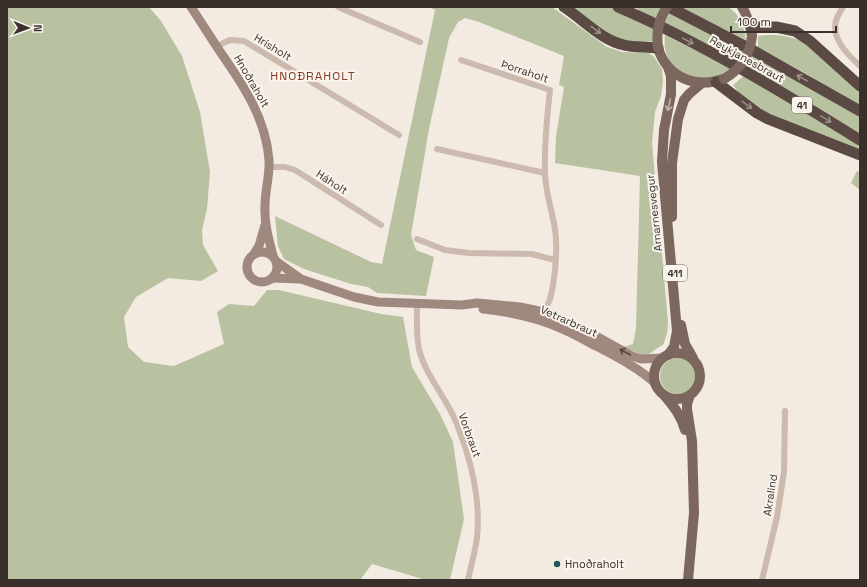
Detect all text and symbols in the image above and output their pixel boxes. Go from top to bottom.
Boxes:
north arrow [8,8,48,48]
scale bar [731,8,836,34]
text: 100 m [737,14,771,30]
text: N [31,24,45,32]
one-way arrow [590,26,601,34]
street label: Hrísholt [252,30,294,64]
street label: Reykjanesbraut [707,33,787,85]
one-way arrow [681,38,693,45]
street label: Hnoðraholt [231,52,273,110]
street label: Þorraholt [499,56,551,86]
district label: HNOÐRAHOLT [270,68,356,84]
one-way arrow [796,73,808,81]
road number: 41 [792,97,812,113]
one-way arrow [665,98,673,111]
one-way arrow [741,101,752,110]
one-way arrow [820,115,831,123]
street label: Háholt [314,167,350,197]
street label: Arnarnesvegur [643,174,665,252]
road number: 411 [663,265,687,281]
street label: Vetrarbraut [538,302,600,340]
one-way arrow [619,348,631,356]
street label: Vorbraut [455,411,485,459]
street label: Akralind [760,473,780,517]
place label: Hnoðraholt [565,557,624,571]
marker: Hnoðraholt [552,559,562,569]

